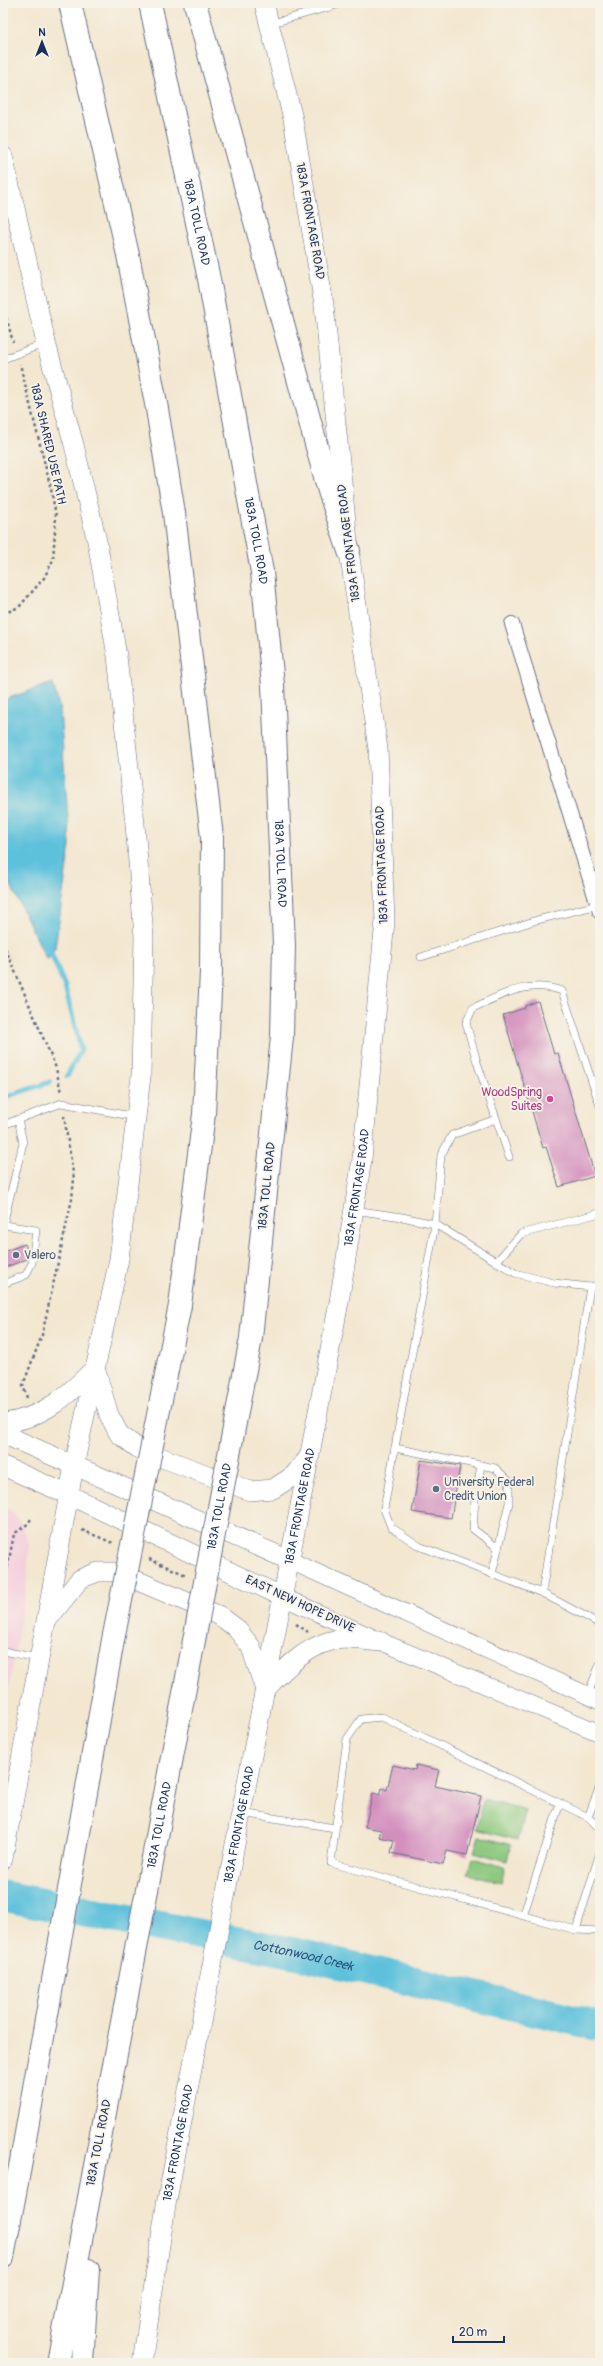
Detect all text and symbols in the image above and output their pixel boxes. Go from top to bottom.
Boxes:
north arrow [22,22,62,62]
text: N [38,26,46,39]
street label: 183A FRONTAGE ROAD [292,161,328,281]
street label: 183A TOLL ROAD [180,177,213,267]
street label: 183A SHARED USE PATH [27,382,69,506]
street label: 183A FRONTAGE ROAD [334,483,364,603]
street label: 183A TOLL ROAD [241,496,271,585]
street label: 183A FRONTAGE ROAD [372,805,392,924]
street label: 183A TOLL ROAD [271,819,290,908]
place label: WoodSpring Suites [481,1085,543,1114]
marker: WoodSpring Suites [545,1094,555,1104]
street label: 183A FRONTAGE ROAD [341,1128,372,1247]
street label: 183A TOLL ROAD [255,1141,279,1231]
place label: Valero [24,1248,57,1263]
marker: Valero [11,1250,21,1260]
street label: 183A FRONTAGE ROAD [281,1446,318,1566]
street label: 183A TOLL ROAD [204,1461,235,1551]
place label: University Federal Credit Union [444,1475,534,1504]
marker: University Federal Credit Union [431,1484,441,1494]
street label: EAST NEW HOPE DRIVE [243,1572,357,1636]
street label: 183A FRONTAGE ROAD [220,1765,257,1884]
street label: 183A TOLL ROAD [144,1780,175,1870]
water label: Cottonwood Creek [252,1937,356,1975]
street label: 183A FRONTAGE ROAD [159,2083,197,2203]
street label: 183A TOLL ROAD [83,2098,115,2188]
scale bar [453,2318,504,2344]
text: 20 m [459,2325,488,2340]

